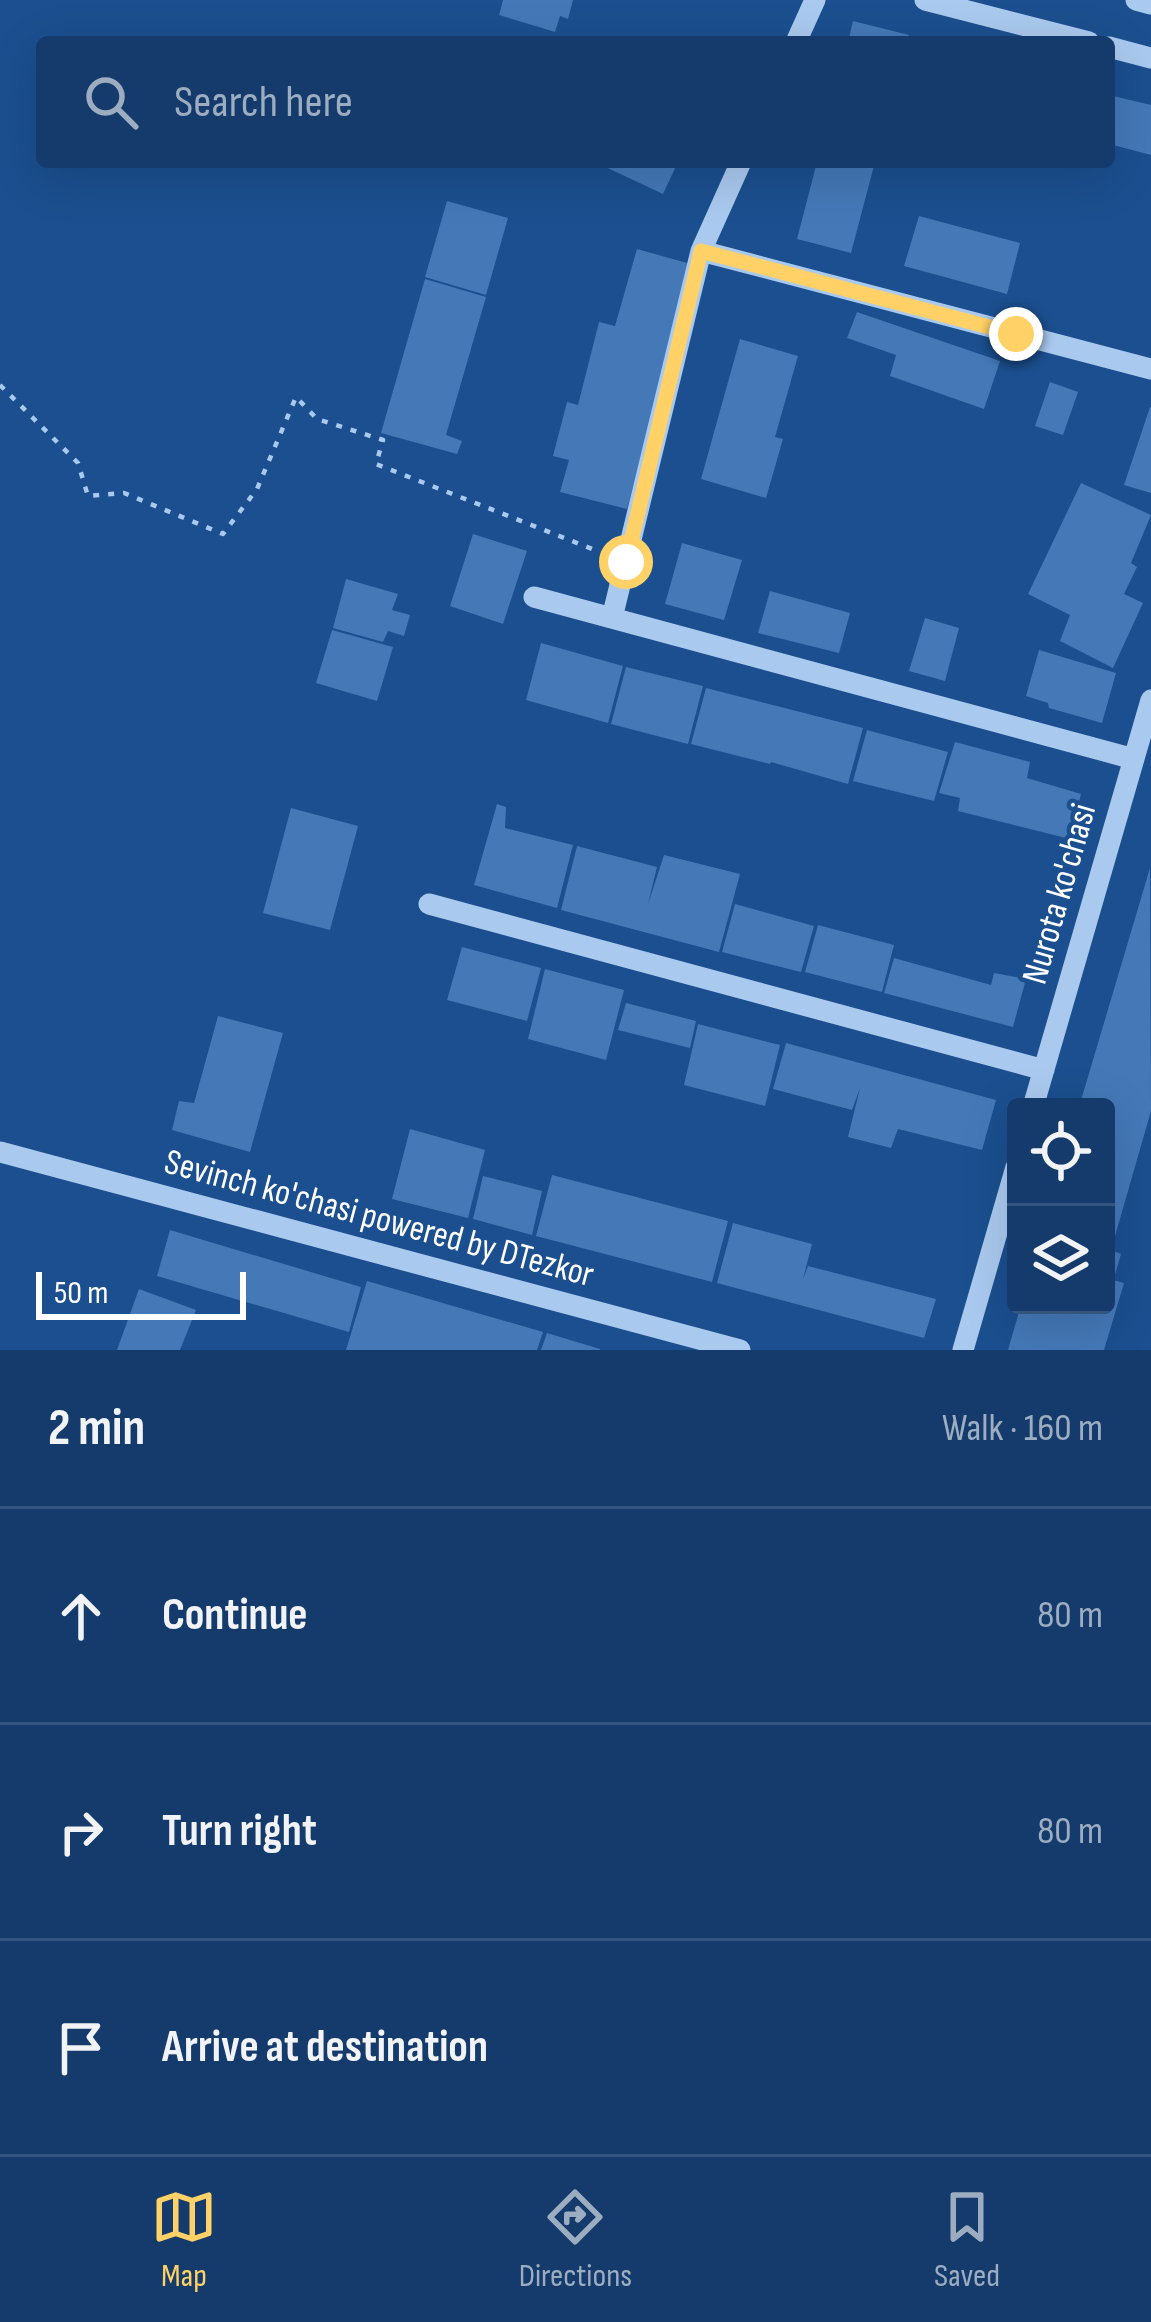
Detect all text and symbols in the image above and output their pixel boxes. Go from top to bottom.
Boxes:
search box [36,36,1115,168]
icon: search [78,69,144,135]
text: Search here [174,75,353,130]
route end [989,307,1043,361]
route start [599,535,653,589]
street label: Nurota ko'chasi [1014,799,1106,989]
map controls [1007,1098,1115,1314]
button: locate [1007,1098,1115,1206]
street label: Sevinch ko'chasi powered by DTezkor [160,1141,598,1297]
button: layers [1007,1206,1115,1314]
scale bar [36,1266,246,1319]
text: 50 m [54,1273,108,1313]
text: 2 min [48,1398,145,1459]
text: Walk · 160 m [942,1405,1103,1452]
icon: ahead [48,1583,114,1649]
text: Continue [162,1588,308,1643]
text: 80 m [1037,1592,1103,1639]
icon: right [48,1799,114,1865]
text: Turn right [162,1804,317,1859]
text: 80 m [1037,1808,1103,1855]
icon: arrive [48,2015,114,2081]
text: Arrive at destination [162,2020,488,2075]
tab: Map [151,2184,217,2296]
tab: Directions [519,2184,632,2296]
tab: Saved [934,2184,1000,2296]

